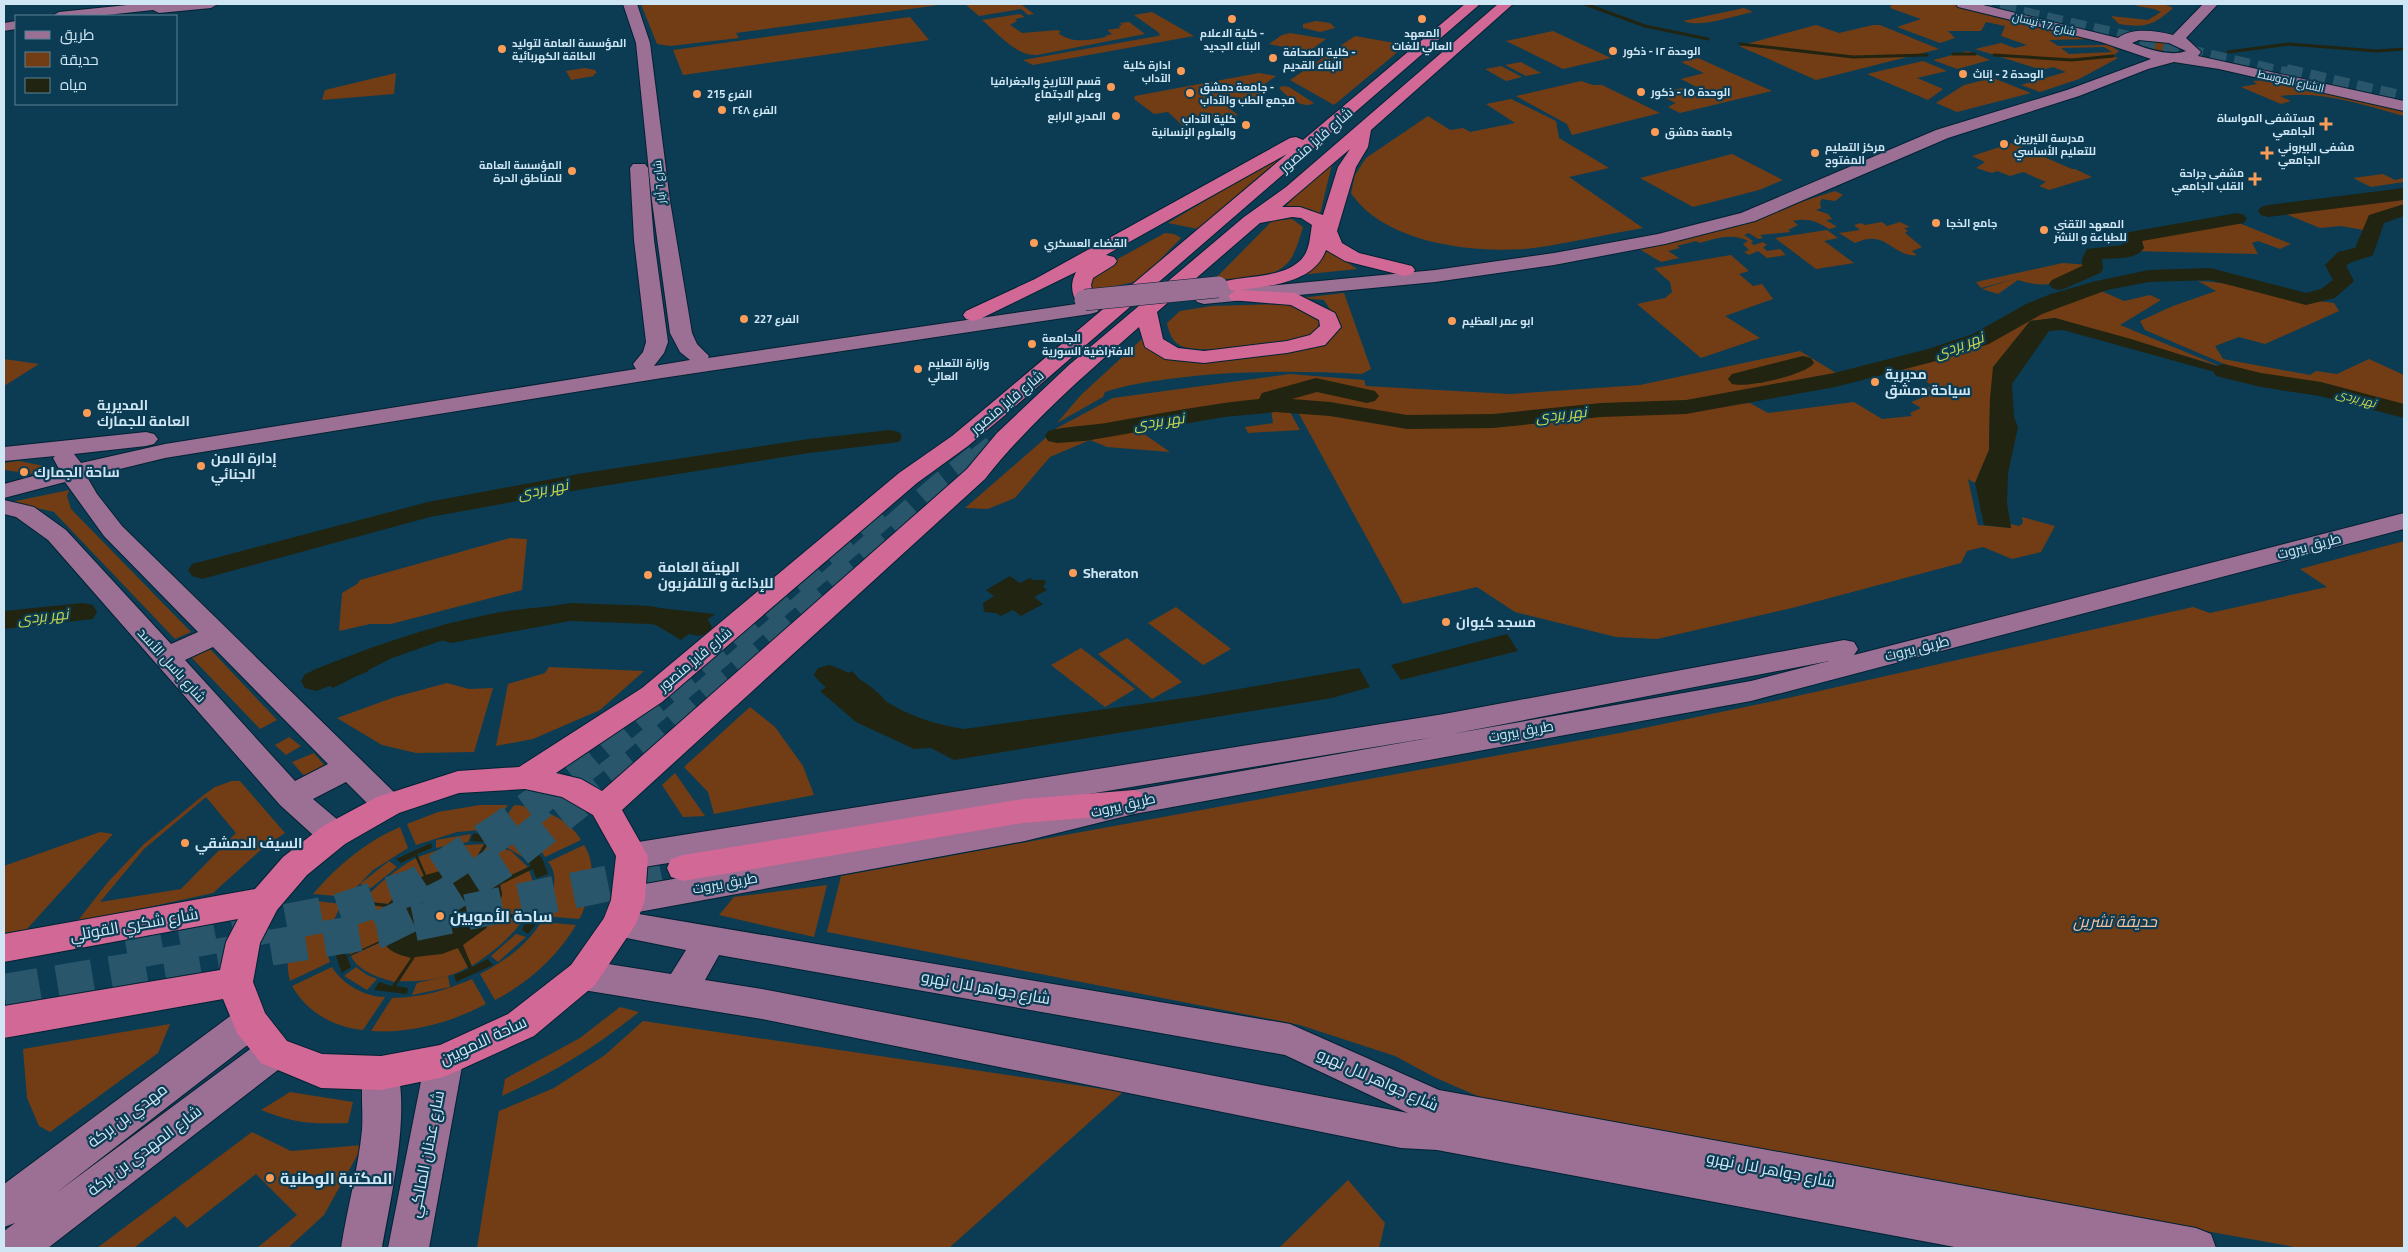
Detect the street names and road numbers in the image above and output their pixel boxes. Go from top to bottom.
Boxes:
street label: شارع 17 نيسان [2010,6,2078,42]
street label: الشارع الموسط [2256,64,2326,98]
street label: شارع فايز منصور [1273,100,1359,180]
street label: شارع ٦ أيار [647,159,671,206]
street label: شارع فايز منصور [963,363,1050,442]
street label: طريق بيروت [2274,525,2344,567]
street label: شارع فايز منصور [651,620,738,699]
street label: شارع باسل الأسد [131,621,213,709]
street label: طريق بيروت [1882,627,1952,669]
street label: طريق بيروت [1486,712,1556,750]
street label: طريق بيروت [1088,785,1158,825]
street label: طريق بيروت [690,864,760,902]
street label: شارع شكري القوتلي [67,898,201,950]
street label: شارع جواهر لال نهرو [919,961,1053,1013]
street label: ساحة الامويين [434,1007,532,1073]
street label: شارع جواهر لال نهرو [1312,1039,1444,1119]
street label: مهدي بن بركة [80,1075,174,1155]
street label: شارع عدنان المالكي [399,1088,453,1220]
street label: شارع المهدي بن بركة [80,1096,208,1204]
street label: شارع جواهر لال نهرو [1704,1142,1838,1196]

